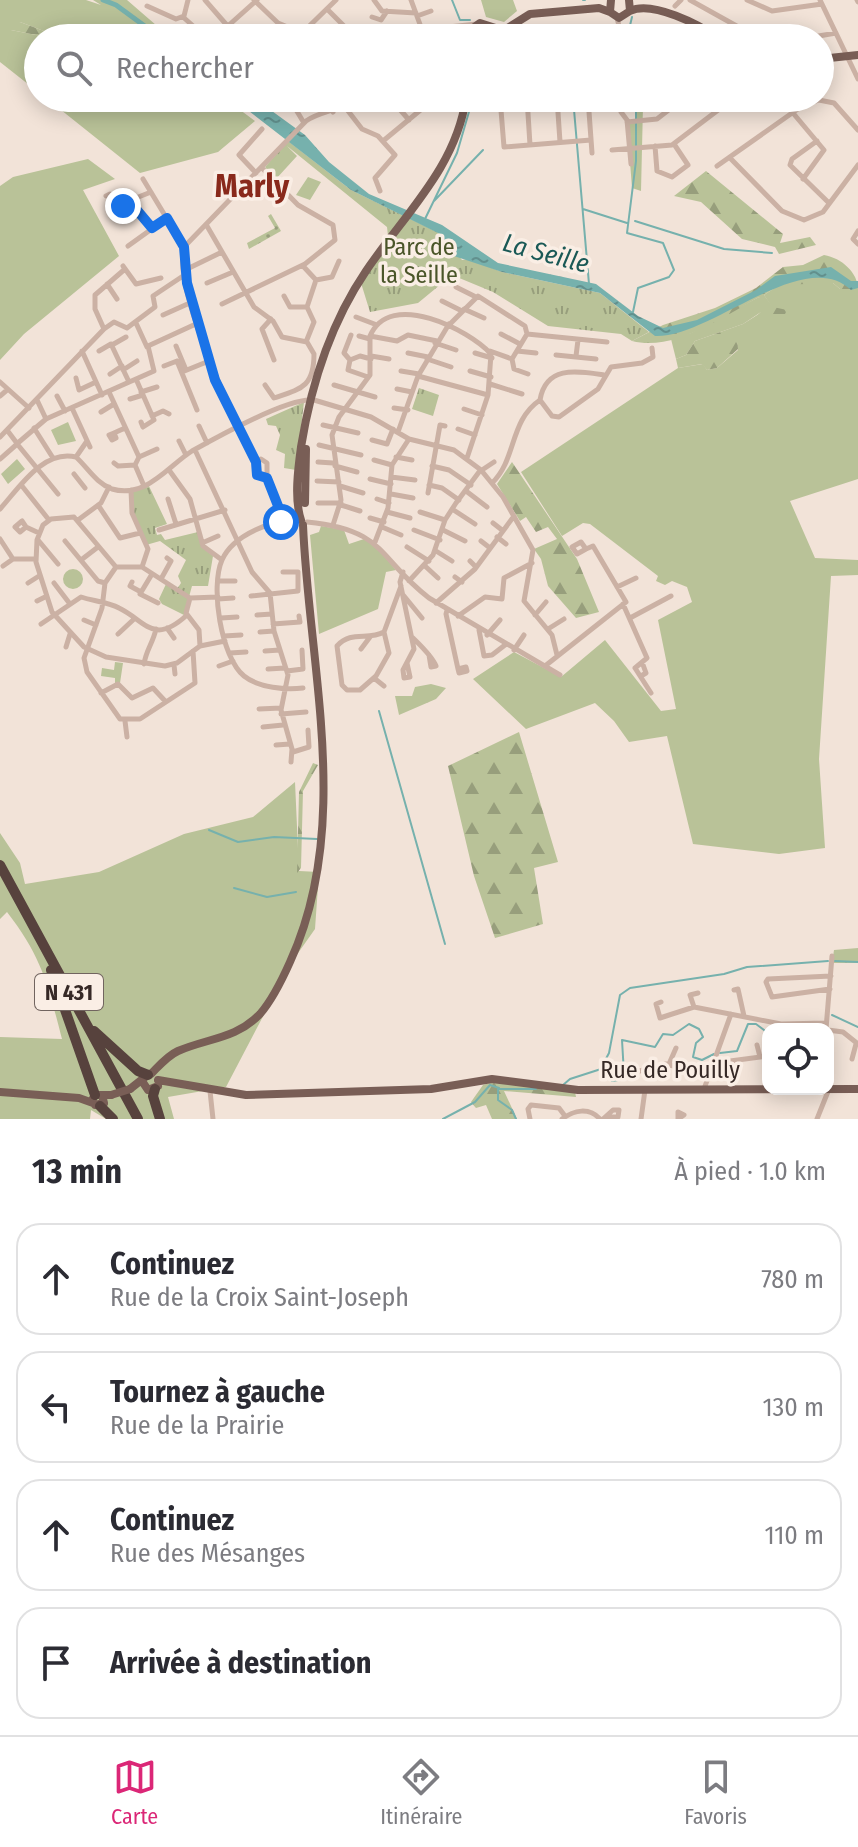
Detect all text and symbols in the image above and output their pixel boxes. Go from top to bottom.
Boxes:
search box [24,24,834,112]
icon: search [52,46,96,90]
text: Rechercher [116,50,254,86]
district label: Marly [215,167,290,205]
route end [105,188,141,224]
water label: La Seille [499,227,592,280]
park label: Parc de la Seille [380,233,458,289]
route start [263,504,299,540]
road number: N 431 [35,974,103,1010]
map controls [762,1023,834,1095]
button: locate [762,1023,834,1095]
street label: Rue de Pouilly [600,1056,740,1084]
text: 13 min [32,1151,122,1192]
text: À pied · 1.0 km [674,1156,826,1187]
text: Continuez [110,1246,234,1282]
icon: ahead [34,1257,78,1301]
text: 780 m [761,1264,824,1295]
text: Rue de la Croix Saint-Joseph [110,1282,409,1313]
text: Tournez à gauche [110,1374,325,1410]
icon: left [34,1385,78,1429]
text: 130 m [762,1392,824,1423]
text: Rue de la Prairie [110,1410,284,1441]
text: Continuez [110,1502,234,1538]
icon: ahead [34,1513,78,1557]
text: 110 m [764,1520,824,1551]
text: Rue des Mésanges [110,1538,305,1569]
icon: arrive [34,1641,78,1685]
text: Arrivée à destination [110,1645,371,1681]
tab: Carte [111,1755,158,1830]
tab: Itinéraire [380,1755,462,1830]
tab: Favoris [684,1755,747,1830]

